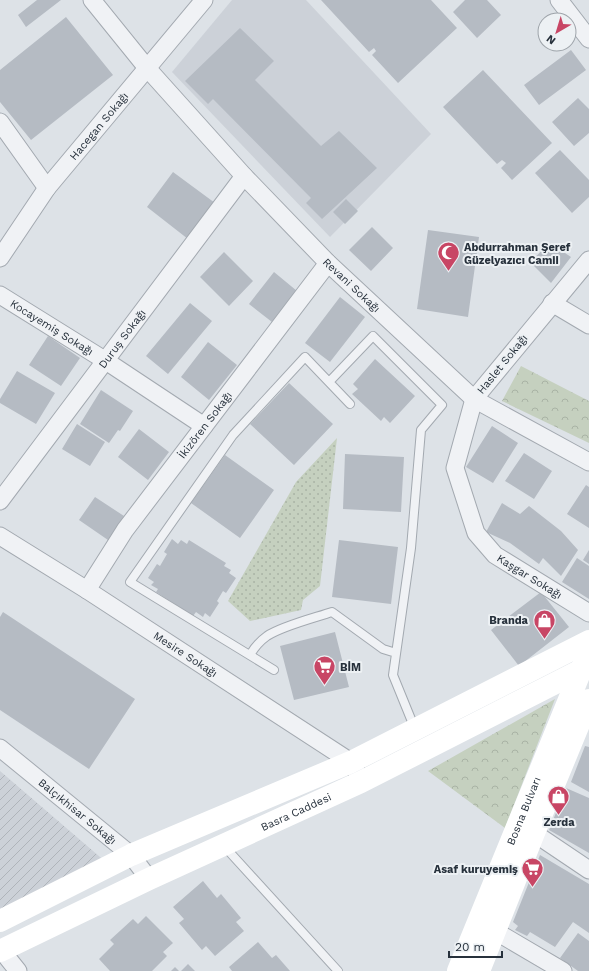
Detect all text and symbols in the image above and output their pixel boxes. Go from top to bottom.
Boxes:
north arrow [537,12,577,52]
text: N [544,32,558,47]
street label: Hacegan Sokağı [67,90,131,163]
mosque icon: Abdurrahman Şeref Güzelyazıcı Camii [435,240,461,273]
place label: Abdurrahman Şeref Güzelyazıcı Camii [464,241,571,267]
street label: Revani Sokağı [320,256,383,315]
street label: Kocayemiş Sokağı [8,297,95,358]
street label: Duruş Sokağı [96,307,149,371]
street label: Haslet Sokağı [474,332,530,397]
street label: İkizören Sokağı [175,389,235,461]
street label: Kaşgar Sokağı [494,552,564,602]
shop icon: Branda [531,607,557,640]
place label: Branda [489,614,529,627]
street label: Mesire Sokağı [151,629,220,680]
supermarket icon: BİM [311,654,337,687]
place label: BİM [340,661,361,674]
street label: Bosna Bulvarı [504,775,544,847]
street label: Balçıkhisar Sokağı [36,776,119,847]
shop icon: Zerda [546,783,572,816]
street label: Basra Caddesi [259,791,333,834]
place label: Zerda [543,816,575,829]
supermarket icon: Asaf kuruyemiş [520,856,546,889]
place label: Asaf kuruyemiş [434,863,518,876]
scale bar [449,933,502,959]
text: 20 m [455,940,485,954]

